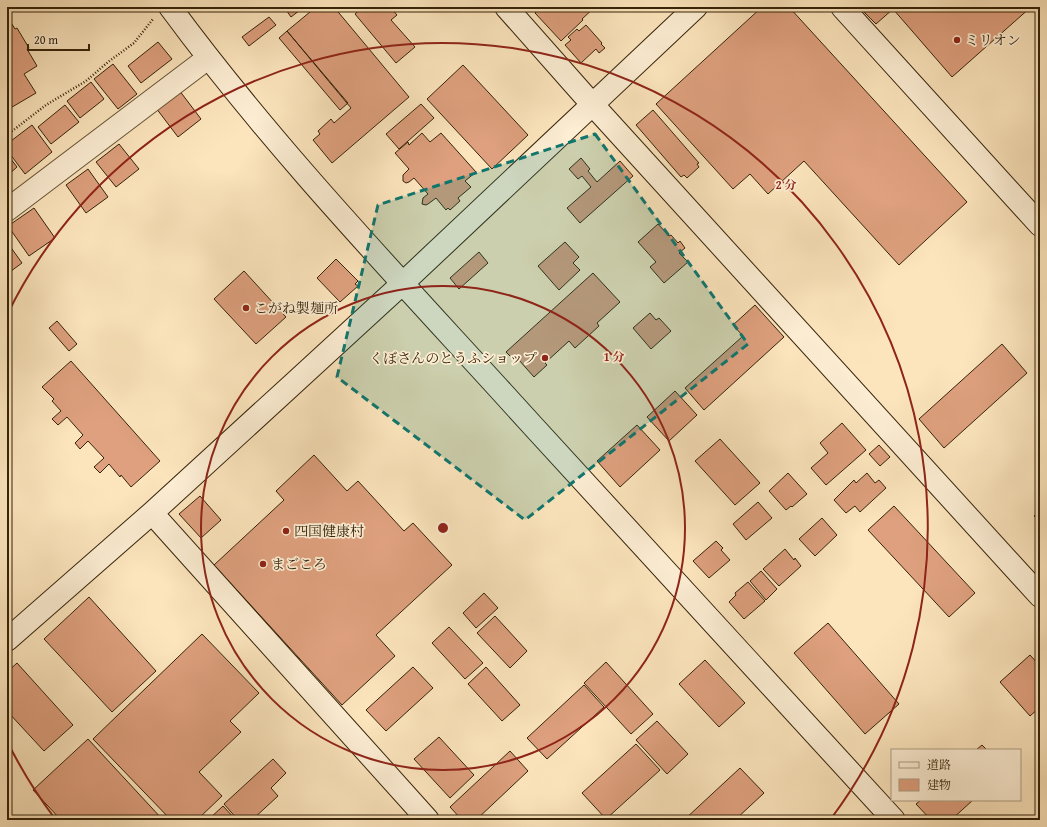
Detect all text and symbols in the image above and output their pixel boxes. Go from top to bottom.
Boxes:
scale bar [28,26,89,52]
place label: ミリオン [965,30,1021,50]
text: 20 m [34,31,58,48]
marker: ミリオン [952,35,962,45]
text: 2 分 [776,176,796,193]
place label: こがね製麺所 [254,298,338,318]
marker: こがね製麺所 [241,303,251,313]
place label: くぼさんのとうふショップ [369,348,537,368]
text: 1 分 [604,348,624,365]
marker: くぼさんのとうふショップ [540,353,550,363]
place label: 四国健康村 [294,521,364,541]
centre of rings [436,521,450,535]
marker: 四国健康村 [281,526,291,536]
place label: まごころ [271,554,327,574]
marker: まごころ [258,559,268,569]
legend [891,749,1021,801]
text: 道路 [927,756,951,773]
text: 建物 [927,776,951,793]

